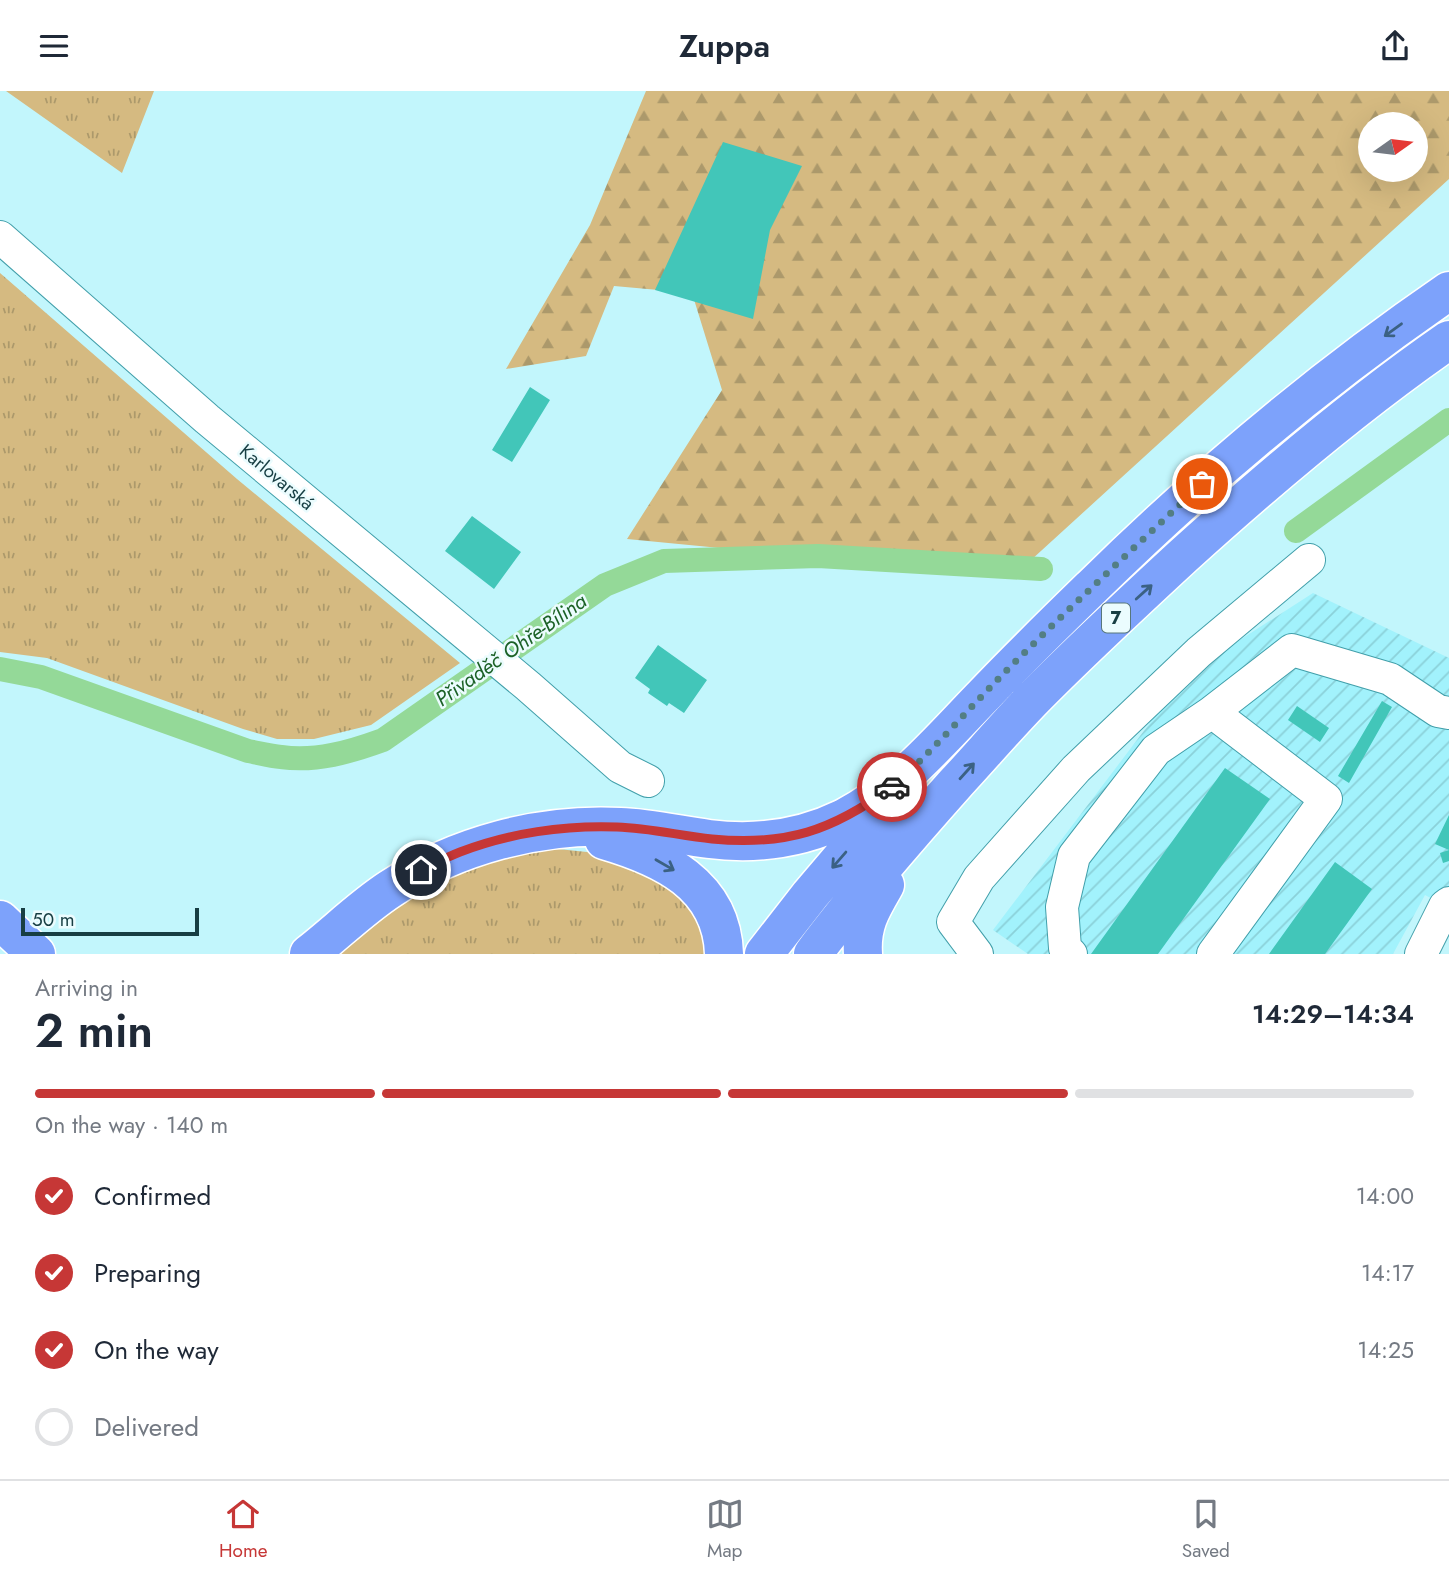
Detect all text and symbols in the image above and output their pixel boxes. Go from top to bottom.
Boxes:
text: Zuppa [679,23,770,69]
icon: menu [35,27,73,65]
icon: share [1376,27,1414,65]
north arrow [1358,112,1428,182]
map controls [1358,112,1428,182]
one-way arrow [1384,323,1403,337]
street label: Karlovarská [234,438,320,516]
pin [1172,454,1232,514]
icon: bag [1183,465,1221,503]
one-way arrow [1135,584,1153,600]
water label: Přivaděč Ohře-Bílina [429,586,593,714]
road number: 7 [1102,603,1130,633]
courier [857,752,927,822]
one-way arrow [959,762,975,780]
icon: car [873,768,911,806]
pin [391,840,451,900]
icon: home [402,851,440,889]
one-way arrow [831,851,847,869]
one-way arrow [655,858,675,872]
scale bar [21,905,200,937]
text: 50 m [32,906,75,933]
text: Arriving in [35,971,138,1005]
text: 14:29–14:34 [1252,995,1414,1033]
text: 2 min [35,998,153,1064]
text: On the way · 140 m [35,1108,228,1142]
icon: check [35,1177,73,1215]
text: Confirmed [94,1177,211,1215]
text: 14:00 [1356,1179,1414,1213]
icon: check [35,1254,73,1292]
text: Preparing [94,1254,201,1292]
text: 14:17 [1361,1256,1414,1290]
icon: check [35,1331,73,1369]
text: On the way [94,1331,219,1369]
text: 14:25 [1357,1333,1414,1367]
text: Delivered [94,1408,199,1446]
tab: Home [219,1495,268,1564]
tab: Map [706,1495,744,1564]
tab: Saved [1182,1495,1230,1564]

